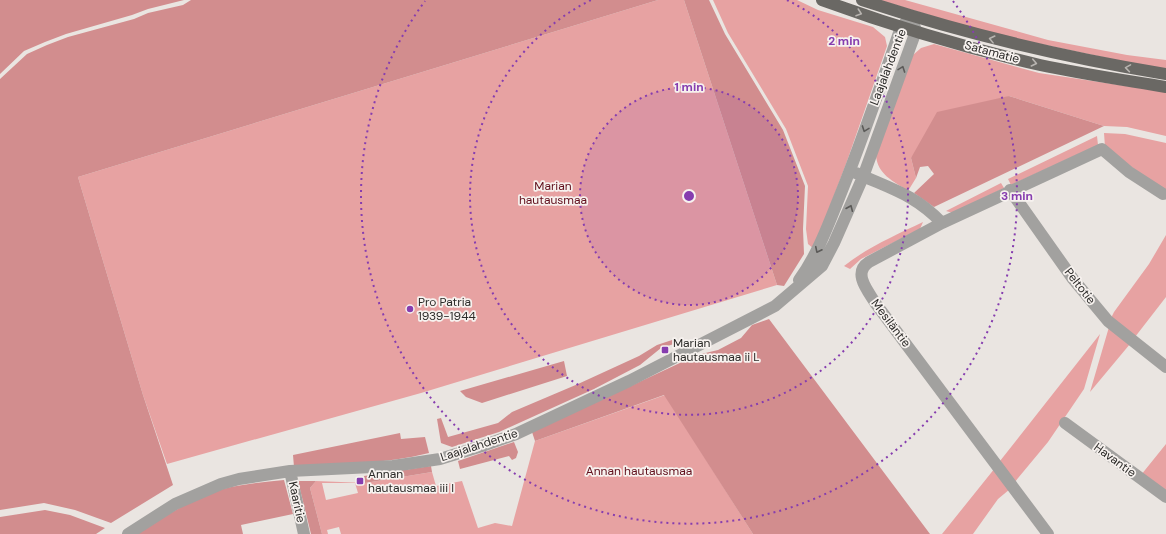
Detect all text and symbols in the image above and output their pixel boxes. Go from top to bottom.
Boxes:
one-way arrow [856,8,863,17]
street label: Laajalahdentie [866,26,910,107]
text: 2 min [828,33,860,49]
one-way arrow [989,35,995,43]
street label: Satamatie [963,37,1021,67]
one-way arrow [1031,59,1037,67]
one-way arrow [1124,64,1131,72]
one-way arrow [897,65,905,72]
text: 1 min [674,79,704,95]
one-way arrow [861,125,870,132]
park label: Marian hautausmaa [519,178,587,208]
text: 3 min [1001,188,1033,204]
centre of rings [682,189,696,203]
one-way arrow [845,205,853,213]
one-way arrow [815,245,823,253]
street label: Peltotie [1061,265,1099,308]
place label: Pro Patria 1939-1944 [418,294,476,324]
street label: Mesiläntie [868,296,914,350]
marker: Pro Patria 1939-1944 [405,304,415,314]
place label: Marian hautausmaa ii L [673,335,760,365]
marker: Marian hautausmaa ii L [660,345,670,355]
street label: Laajalahdentie [438,425,520,465]
street label: Havantie [1091,439,1139,481]
park label: Annan hautausmaa [586,463,692,479]
place label: Annan hautausmaa iii I [368,466,454,496]
marker: Annan hautausmaa iii I [355,476,365,486]
street label: Kaaritie [285,480,309,524]

